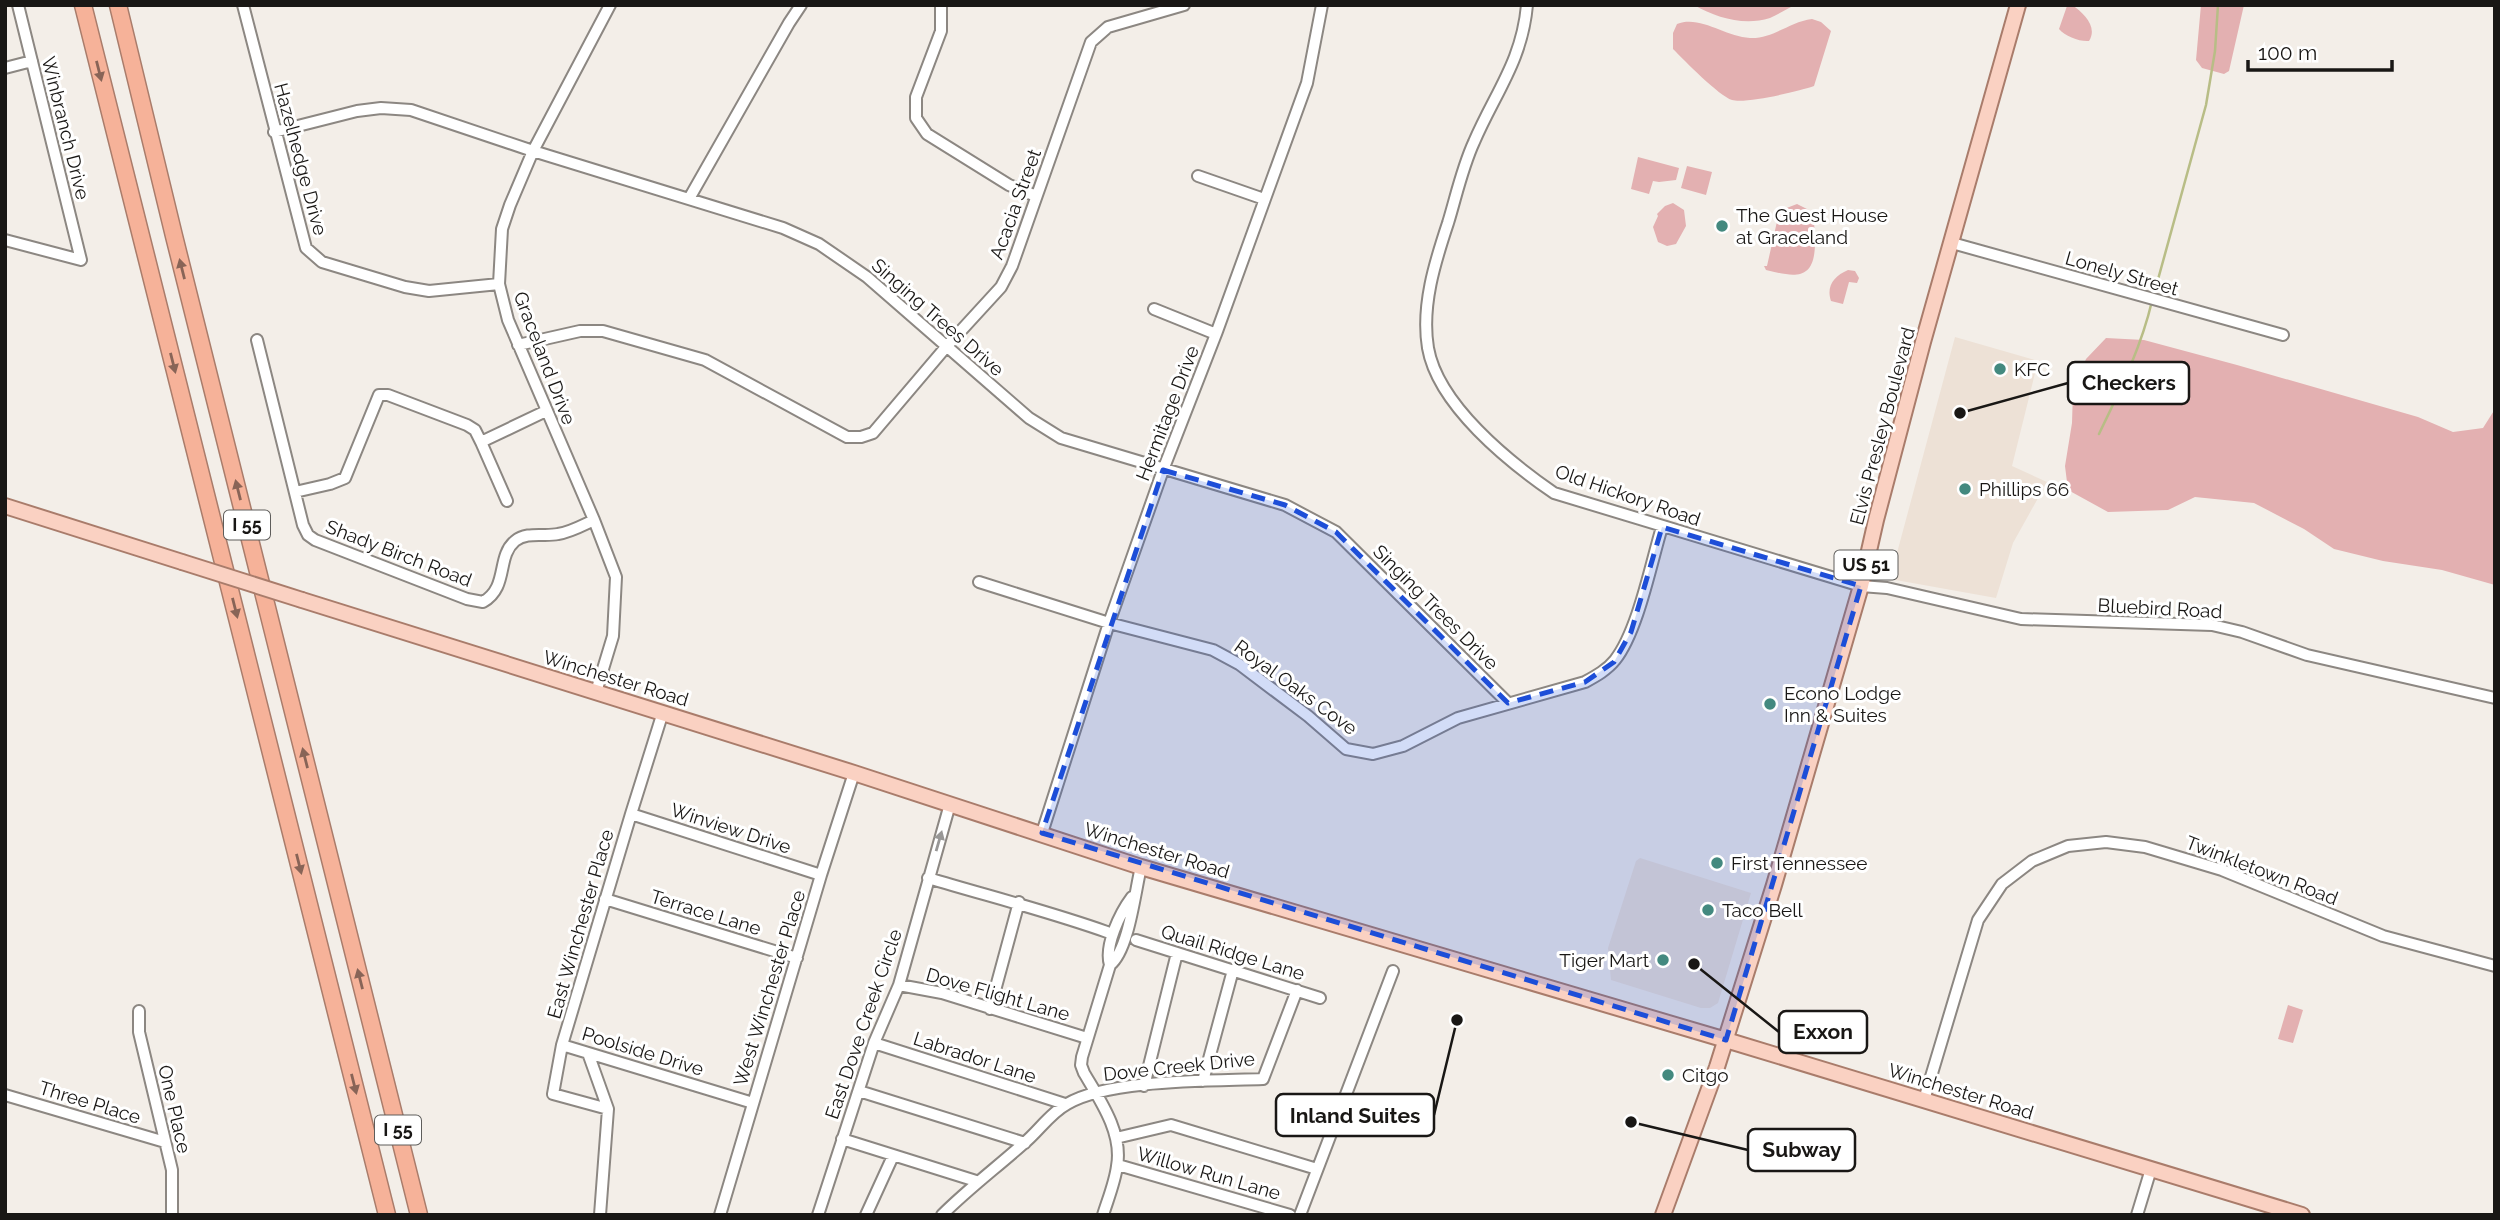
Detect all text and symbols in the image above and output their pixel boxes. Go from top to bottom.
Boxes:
scale bar [2248,28,2392,72]
text: 100 m [2258,40,2317,65]
street label: Winbranch Drive [38,54,94,202]
one-way arrow [94,61,105,83]
street label: Hazelhedge Drive [270,80,332,238]
street label: Acacia Street [985,145,1045,262]
place label: The Guest House at Graceland [1736,204,1888,248]
marker: The Guest House at Graceland [1714,218,1730,234]
street label: Lonely Street [2063,246,2182,300]
street label: Singing Trees Drive [868,254,1008,380]
one-way arrow [176,258,187,280]
street label: Graceland Drive [510,288,580,428]
street label: Elvis Presley Boulevard [1845,325,1919,527]
street label: Hermitage Drive [1131,342,1203,484]
one-way arrow [168,352,179,374]
place label: KFC [2014,358,2050,380]
marker: KFC [1992,361,2008,377]
callout: Checkers [2068,362,2189,404]
text: Checkers [2082,370,2176,395]
street label: Old Hickory Road [1552,460,1704,530]
place label: Phillips 66 [1979,478,2069,500]
one-way arrow [232,479,243,501]
marker: Phillips 66 [1957,481,1973,497]
road number: I 55 [224,510,270,540]
street label: Shady Birch Road [323,515,475,591]
street label: Singing Trees Drive [1369,540,1503,674]
road number: US 51 [1834,550,1898,580]
street label: Bluebird Road [2097,594,2223,622]
one-way arrow [230,597,241,619]
street label: Royal Oaks Cove [1230,635,1362,739]
street label: Winchester Road [541,645,691,711]
place label: Econo Lodge Inn & Suites [1784,682,1901,726]
marker: Econo Lodge Inn & Suites [1762,696,1778,712]
one-way arrow [299,747,310,769]
street label: Winview Drive [668,798,794,858]
street label: Winchester Road [1082,817,1232,883]
street label: East Winchester Place [542,827,618,1021]
one-way arrow [934,830,944,851]
street label: Twinkletown Road [2183,831,2341,909]
place label: First Tennessee [1731,852,1867,874]
one-way arrow [294,853,305,875]
marker: First Tennessee [1709,855,1725,871]
street label: Terrace Lane [648,885,764,939]
street label: West Winchester Place [729,887,809,1089]
place label: Taco Bell [1722,899,1803,921]
marker: Taco Bell [1700,902,1716,918]
street label: Quail Ridge Lane [1158,920,1308,984]
street label: East Dove Creek Circle [820,926,906,1122]
place label: Tiger Mart [1559,949,1650,971]
marker: Tiger Mart [1655,952,1671,968]
street label: Dove Flight Lane [924,963,1072,1025]
one-way arrow [354,968,365,990]
callout: Exxon [1779,1011,1867,1053]
text: Exxon [1793,1019,1853,1044]
street label: Poolside Drive [580,1022,706,1080]
street label: Labrador Lane [911,1027,1039,1087]
street label: Dove Creek Drive [1102,1047,1256,1085]
street label: Winchester Road [1886,1058,2036,1124]
street label: One Place [154,1063,196,1155]
place label: Citgo [1682,1064,1728,1086]
marker: Citgo [1660,1067,1676,1083]
one-way arrow [349,1073,360,1095]
street label: Three Place [37,1076,143,1128]
callout: Inland Suites [1276,1094,1434,1136]
text: Inland Suites [1290,1103,1420,1128]
road number: I 55 [375,1115,421,1144]
callout: Subway [1748,1129,1855,1171]
text: Subway [1762,1137,1842,1162]
street label: Willow Run Lane [1135,1142,1283,1204]

